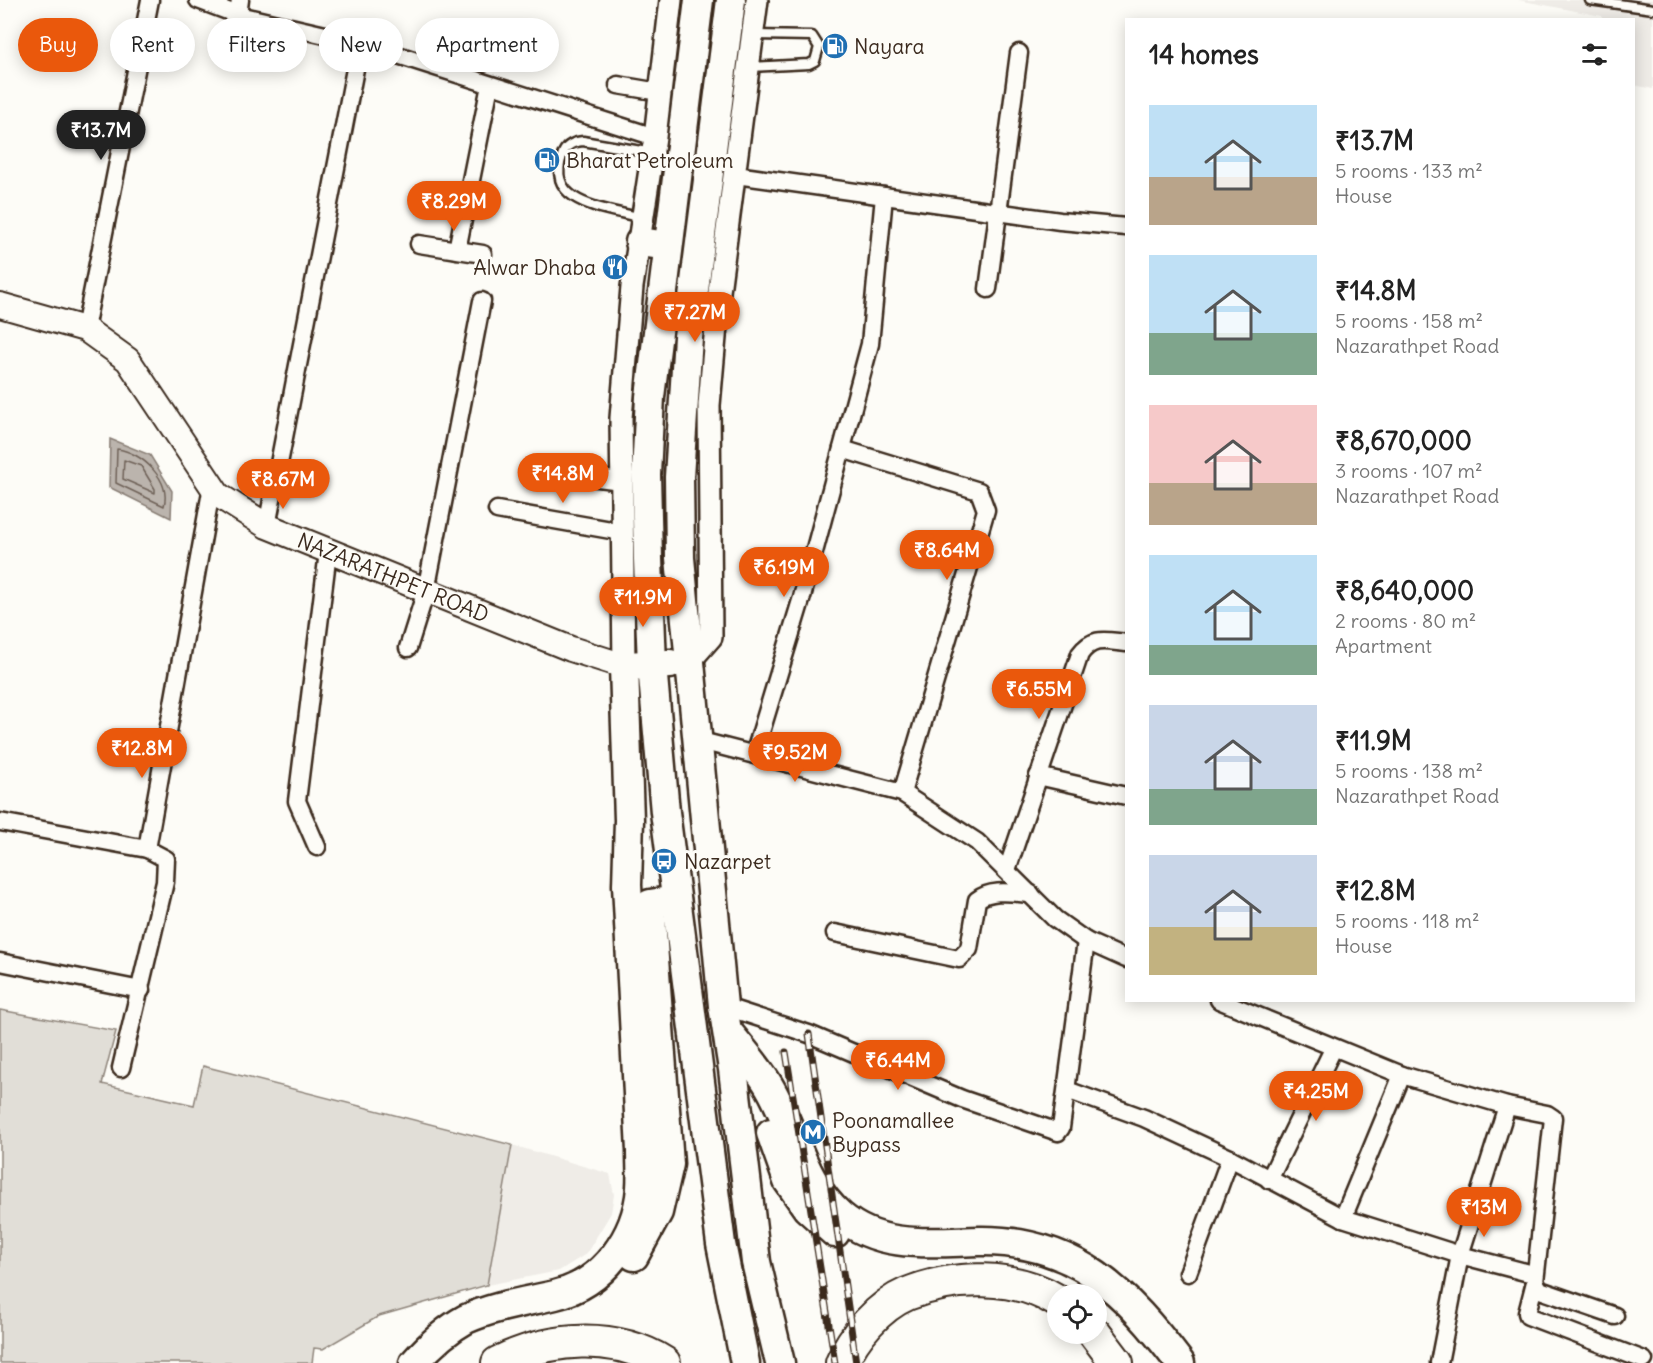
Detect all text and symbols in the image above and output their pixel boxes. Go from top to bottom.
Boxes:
chip: Buy [18,18,98,72]
chip: Rent [110,18,195,72]
chip: Filters [207,18,307,72]
chip: New [319,18,403,72]
chip: Apartment [415,18,559,72]
fuel station icon: Nayara [820,31,850,61]
place label: Nayara [854,33,924,60]
text: 14 homes [1149,38,1259,71]
icon: filters [1578,38,1611,71]
pin: ₹13.7M [52,110,150,161]
text: ₹13.7M [71,117,131,142]
text: ₹13.7M [1335,124,1414,157]
icon: home [1197,129,1269,201]
fuel station icon: Bharat Petroleum [532,145,562,175]
place label: Bharat Petroleum [566,147,733,174]
text: 5 rooms · 133 m² [1335,158,1483,183]
pin: ₹8.29M [405,181,503,232]
text: House [1335,183,1392,208]
text: ₹8.29M [421,188,487,213]
restaurant icon: Alwar Dhaba [600,252,630,282]
place label: Alwar Dhaba [473,254,596,281]
text: ₹14.8M [1335,274,1417,307]
icon: home [1197,279,1269,351]
pin: ₹7.27M [646,292,744,343]
text: ₹7.27M [664,299,726,324]
text: 5 rooms · 158 m² [1335,308,1483,333]
text: Nazarathpet Road [1335,333,1499,358]
text: ₹8,670,000 [1335,424,1472,457]
icon: home [1197,429,1269,501]
pin: ₹14.8M [514,453,612,504]
text: 3 rooms · 107 m² [1335,458,1483,483]
pin: ₹8.67M [234,459,332,510]
text: ₹14.8M [532,460,594,485]
text: ₹8.67M [251,466,315,491]
text: Nazarathpet Road [1335,483,1499,508]
street label: NAZARATHPET ROAD [294,526,493,628]
pin: ₹8.64M [898,530,996,581]
text: ₹8.64M [914,537,980,562]
pin: ₹6.19M [735,547,833,598]
text: ₹6.19M [753,554,815,579]
text: ₹8,640,000 [1335,574,1474,607]
pin: ₹11.9M [594,577,692,628]
icon: home [1197,579,1269,651]
text: ₹11.9M [613,584,673,609]
text: 2 rooms · 80 m² [1335,608,1476,633]
text: Apartment [1335,633,1432,658]
pin: ₹6.55M [990,669,1088,720]
text: ₹6.55M [1006,676,1072,701]
text: ₹11.9M [1335,724,1412,757]
pin: ₹12.8M [93,728,191,779]
icon: home [1197,729,1269,801]
pin: ₹9.52M [746,732,844,783]
text: ₹12.8M [111,735,173,760]
text: ₹9.52M [762,739,828,764]
text: 5 rooms · 138 m² [1335,758,1483,783]
text: Nazarathpet Road [1335,783,1499,808]
bus stop icon: Nazarpet [649,846,679,876]
place label: Nazarpet [684,848,771,875]
text: ₹12.8M [1335,874,1416,907]
icon: home [1197,879,1269,951]
text: 5 rooms · 118 m² [1335,908,1480,933]
text: House [1335,933,1392,958]
pin: ₹6.44M [849,1040,947,1091]
text: ₹6.44M [865,1047,931,1072]
pin: ₹4.25M [1267,1071,1365,1122]
text: ₹4.25M [1283,1078,1349,1103]
place label: Poonamallee Bypass [832,1107,954,1158]
metro station icon: Poonamallee Bypass [798,1117,828,1147]
pin: ₹13M [1448,1187,1520,1238]
text: ₹13M [1461,1194,1507,1219]
map controls [1047,1284,1107,1344]
button: locate [1047,1284,1107,1344]

